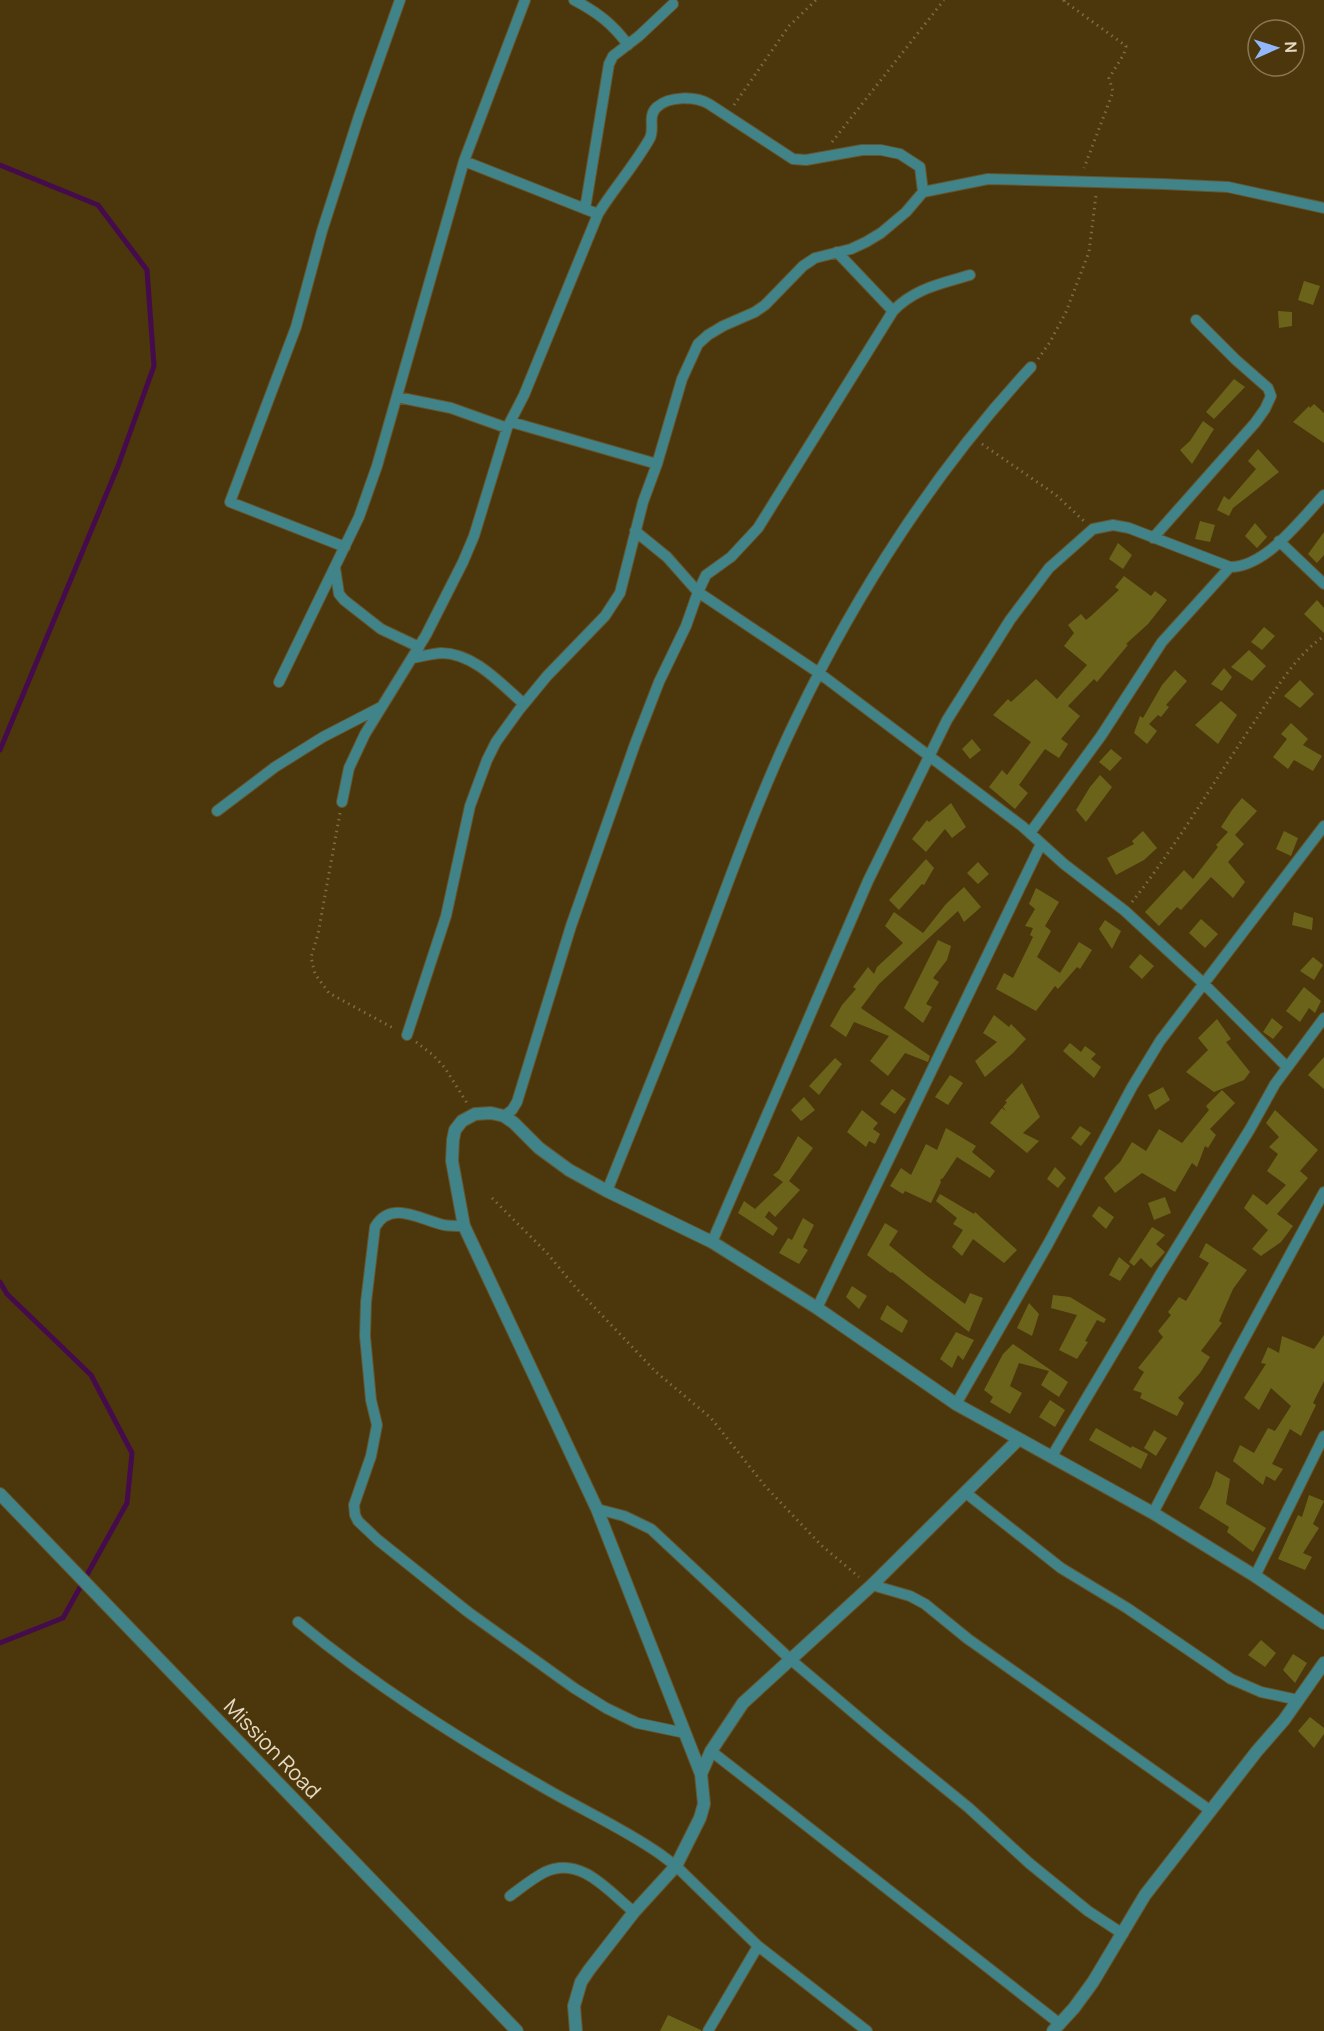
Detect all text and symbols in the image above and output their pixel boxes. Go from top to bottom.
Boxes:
north arrow [1246,18,1306,78]
text: N [1280,41,1302,54]
street label: Mission Road [218,1692,327,1804]

